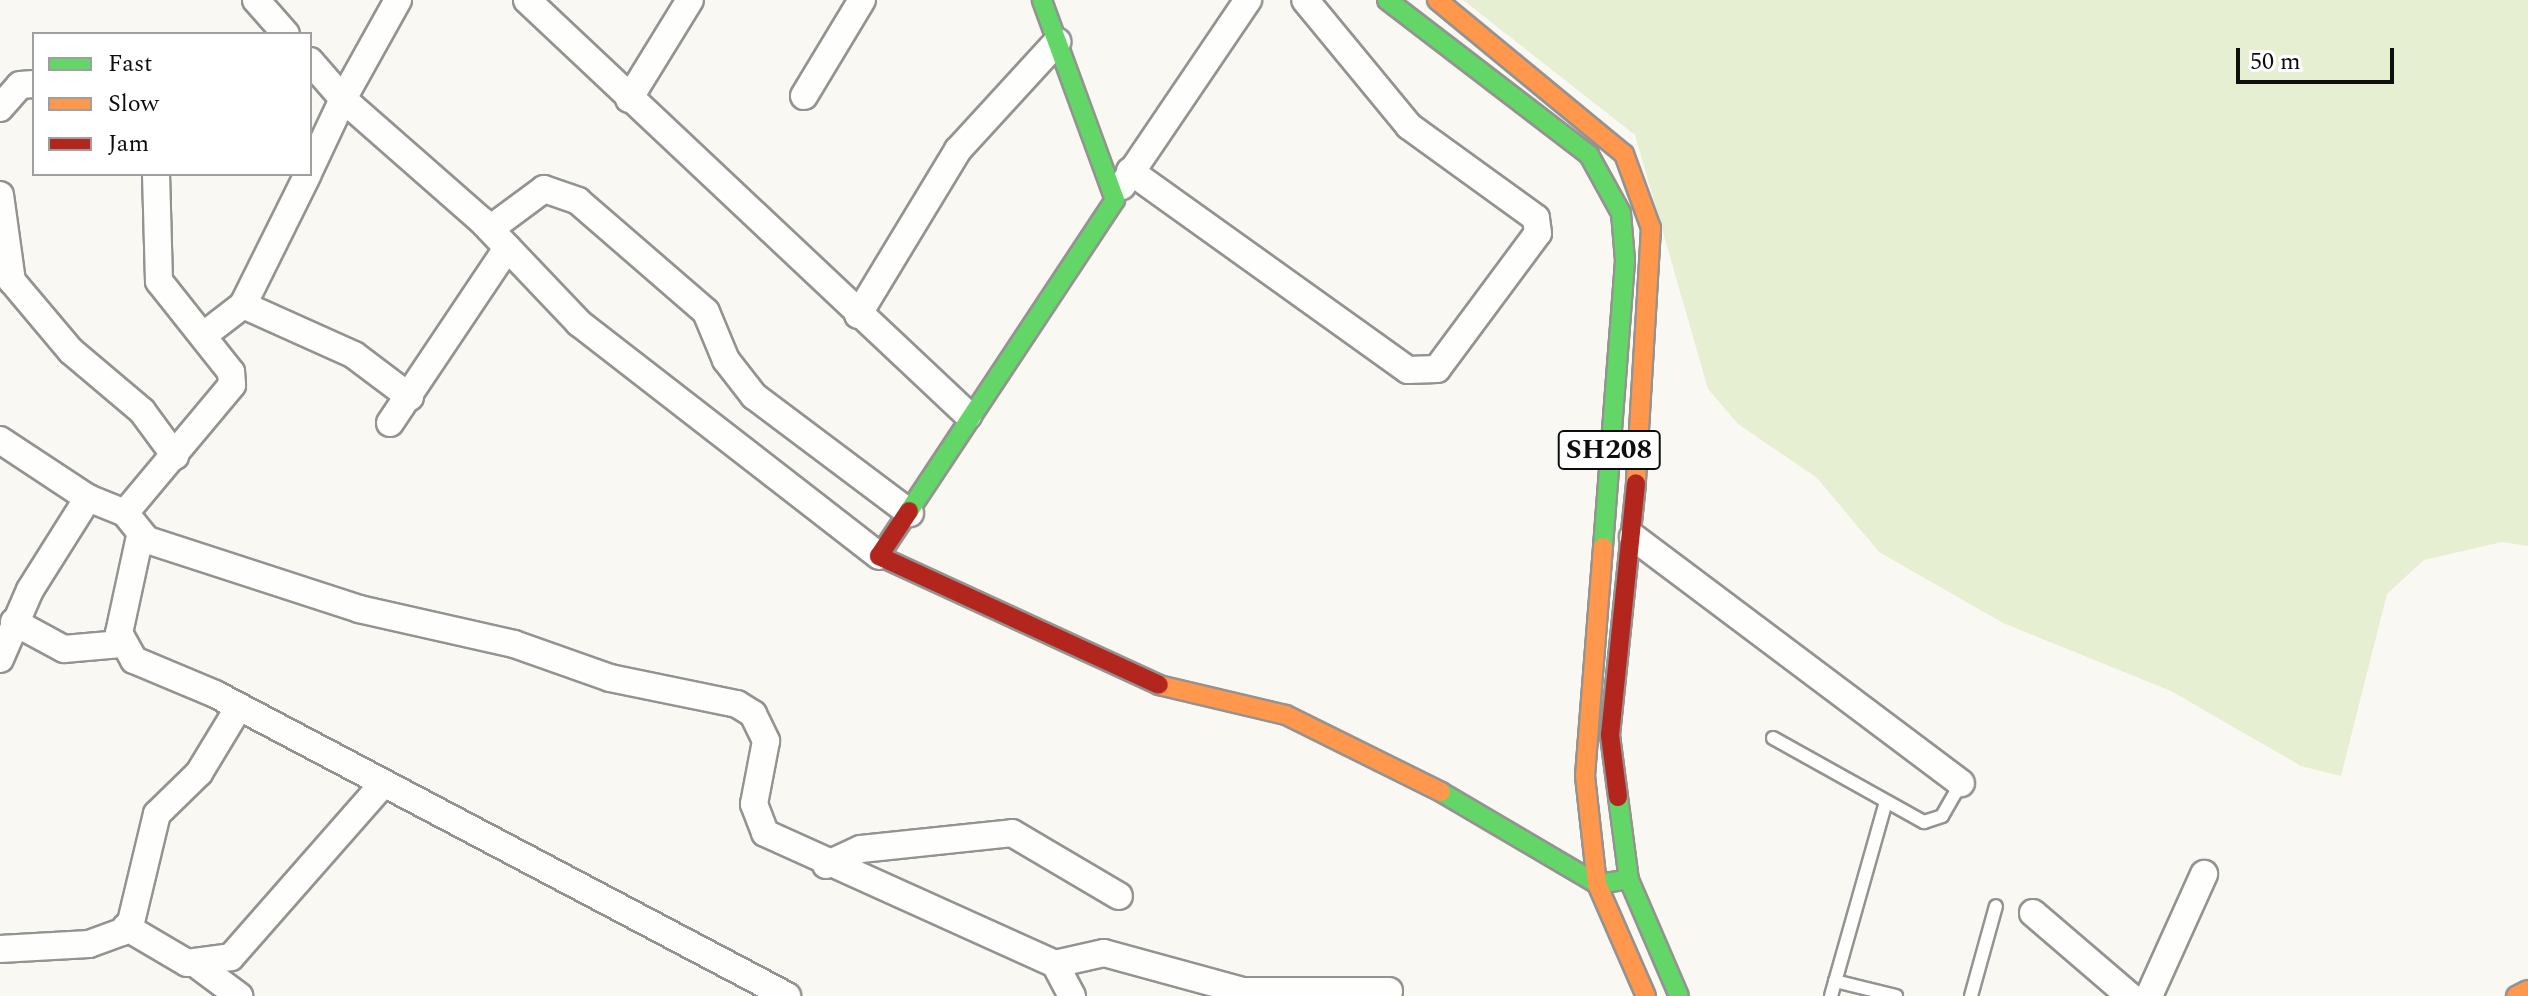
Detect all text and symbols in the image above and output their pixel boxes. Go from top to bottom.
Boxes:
legend [32,32,312,176]
scale bar [2240,32,2398,82]
text: 50 m [2250,44,2301,80]
text: Fast [108,46,153,82]
text: Slow [108,86,159,122]
text: Jam [108,126,149,162]
road number: SH208 [1557,426,1661,474]

